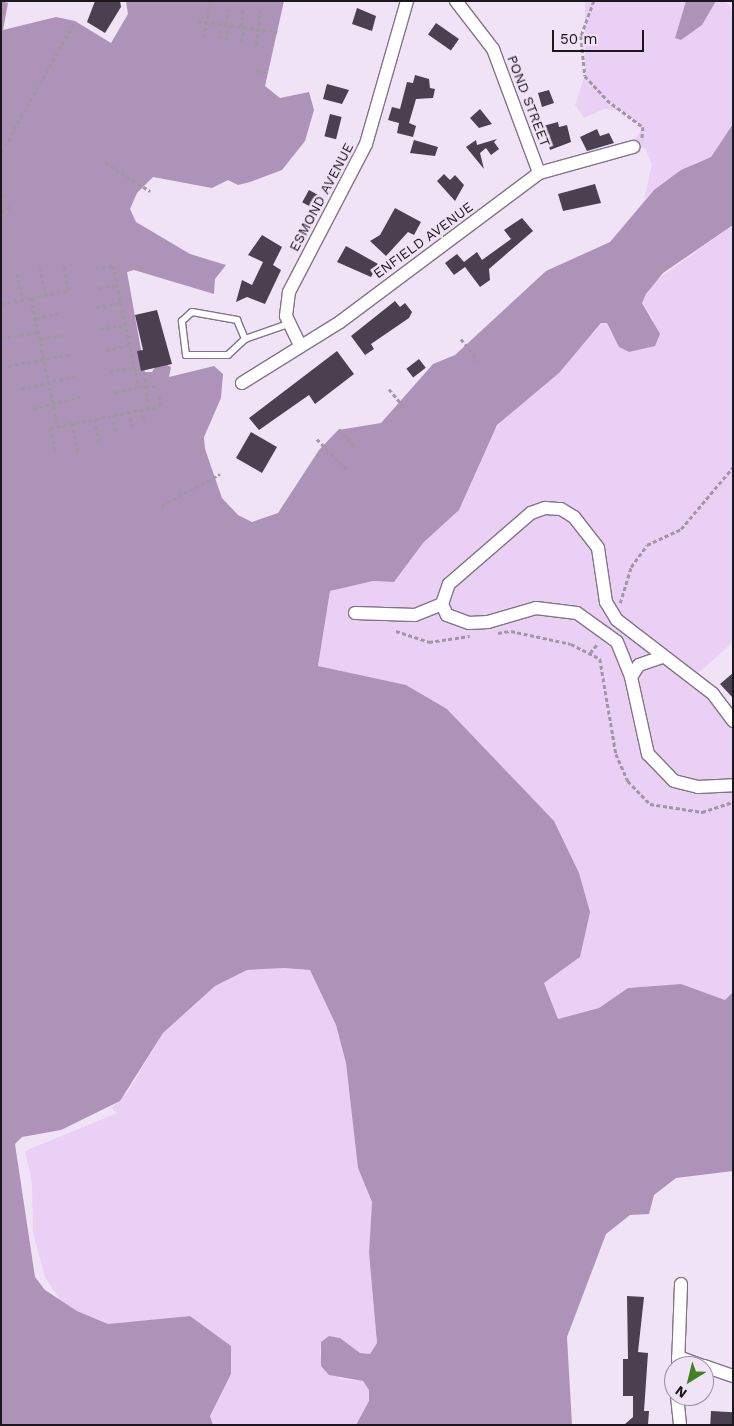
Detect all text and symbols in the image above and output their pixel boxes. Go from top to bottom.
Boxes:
scale bar [554,20,646,52]
text: 50 m [560,30,597,48]
street label: POND STREET [504,53,554,149]
street label: ESMOND AVENUE [285,140,357,254]
street label: ENFIELD AVENUE [370,198,476,282]
north arrow [664,1356,714,1406]
text: N [672,1383,690,1402]

